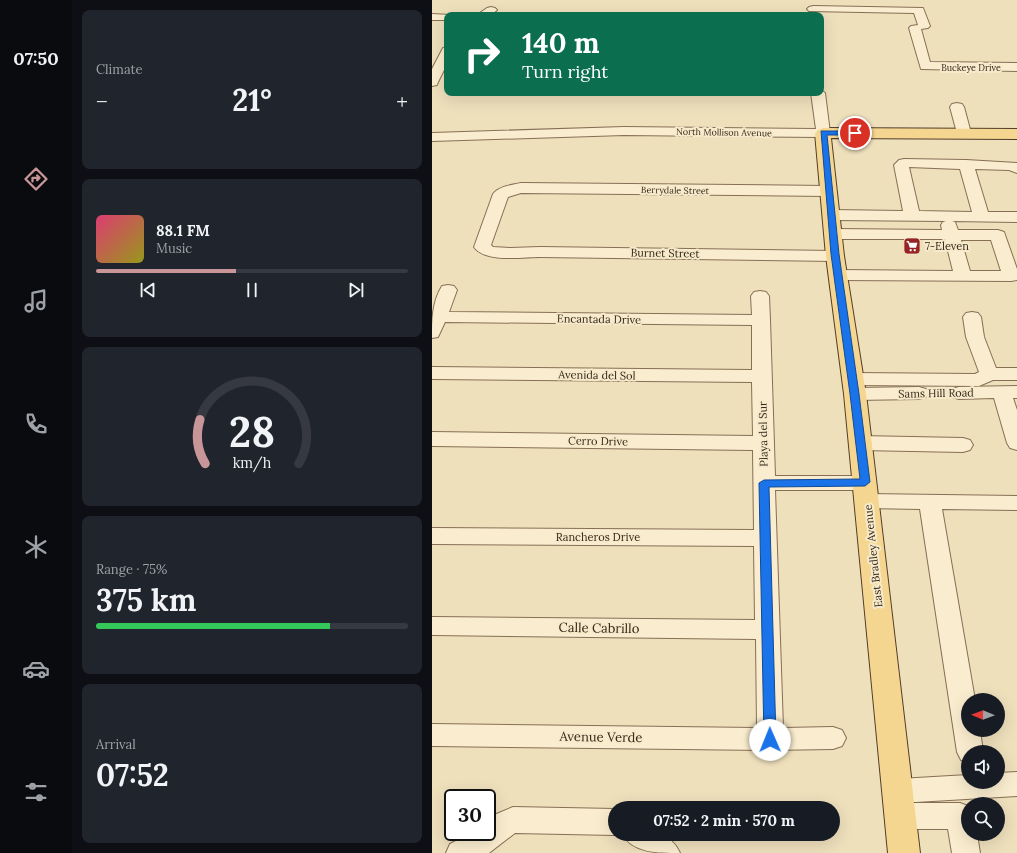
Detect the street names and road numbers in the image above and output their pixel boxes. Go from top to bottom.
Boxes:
street label: Buckeye Drive [941,62,1001,73]
street label: North Mollison Avenue [676,126,772,138]
street label: Berrydale Street [641,184,710,196]
street label: Burnet Street [630,245,700,261]
street label: Encantada Drive [557,311,641,327]
street label: Avenida del Sol [557,367,636,383]
street label: Sams Hill Road [898,385,974,401]
street label: Playa del Sur [755,401,771,467]
street label: Cerro Drive [568,433,628,449]
street label: East Bradley Avenue [861,504,885,608]
street label: Rancheros Drive [556,530,640,544]
street label: Calle Cabrillo [559,619,640,637]
street label: Avenue Verde [558,728,643,746]

